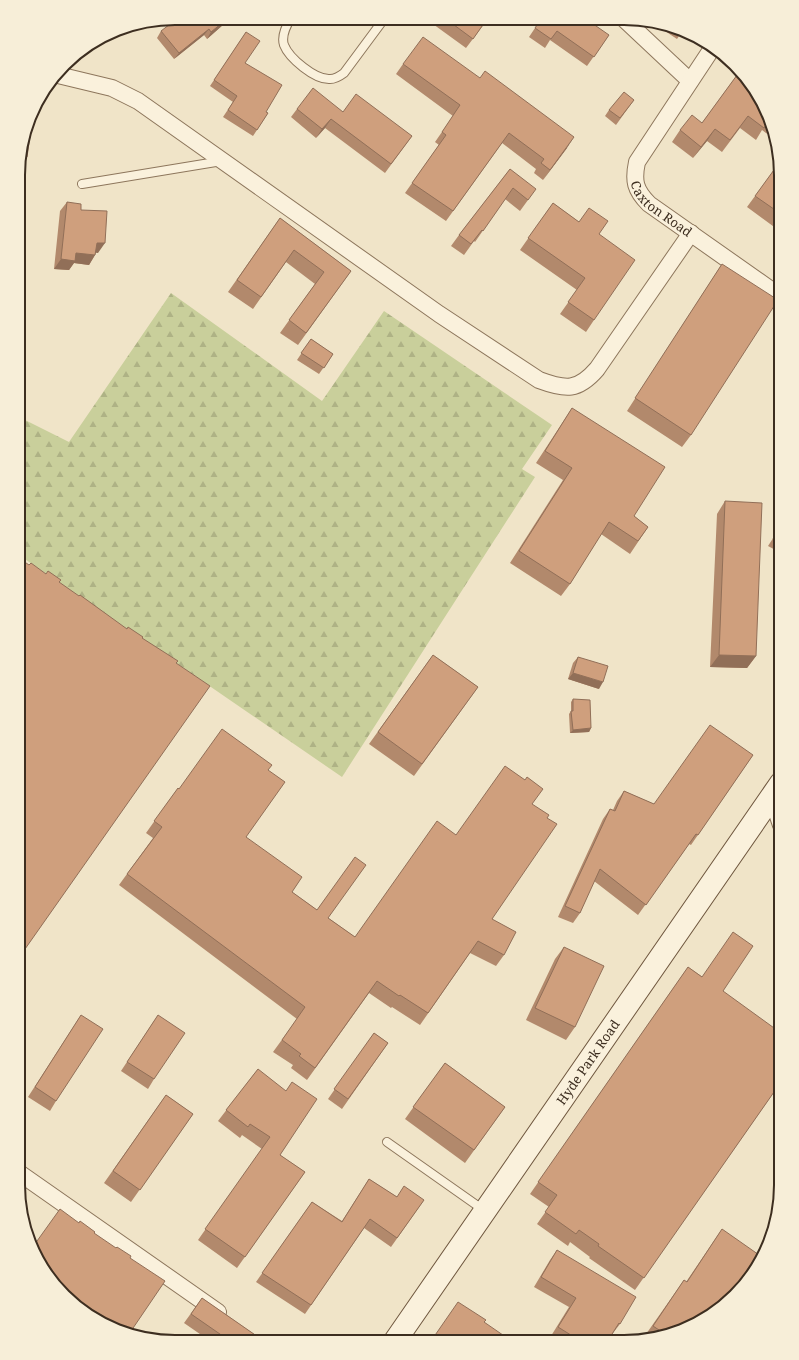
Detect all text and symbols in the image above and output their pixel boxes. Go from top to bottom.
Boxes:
street label: Caxton Road [627,179,696,241]
street label: Hyde Park Road [552,1016,624,1108]

